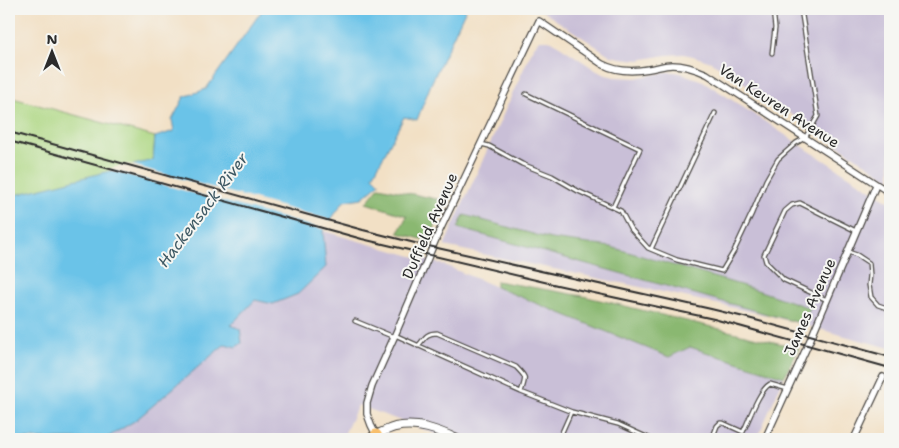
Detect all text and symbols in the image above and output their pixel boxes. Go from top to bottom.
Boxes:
north arrow [28,28,78,78]
text: N [46,30,58,48]
street label: Van Keuren Avenue [715,59,843,153]
water label: Hackensack River [153,148,253,271]
street label: Duffield Avenue [398,170,462,282]
street label: James Avenue [780,255,840,359]

